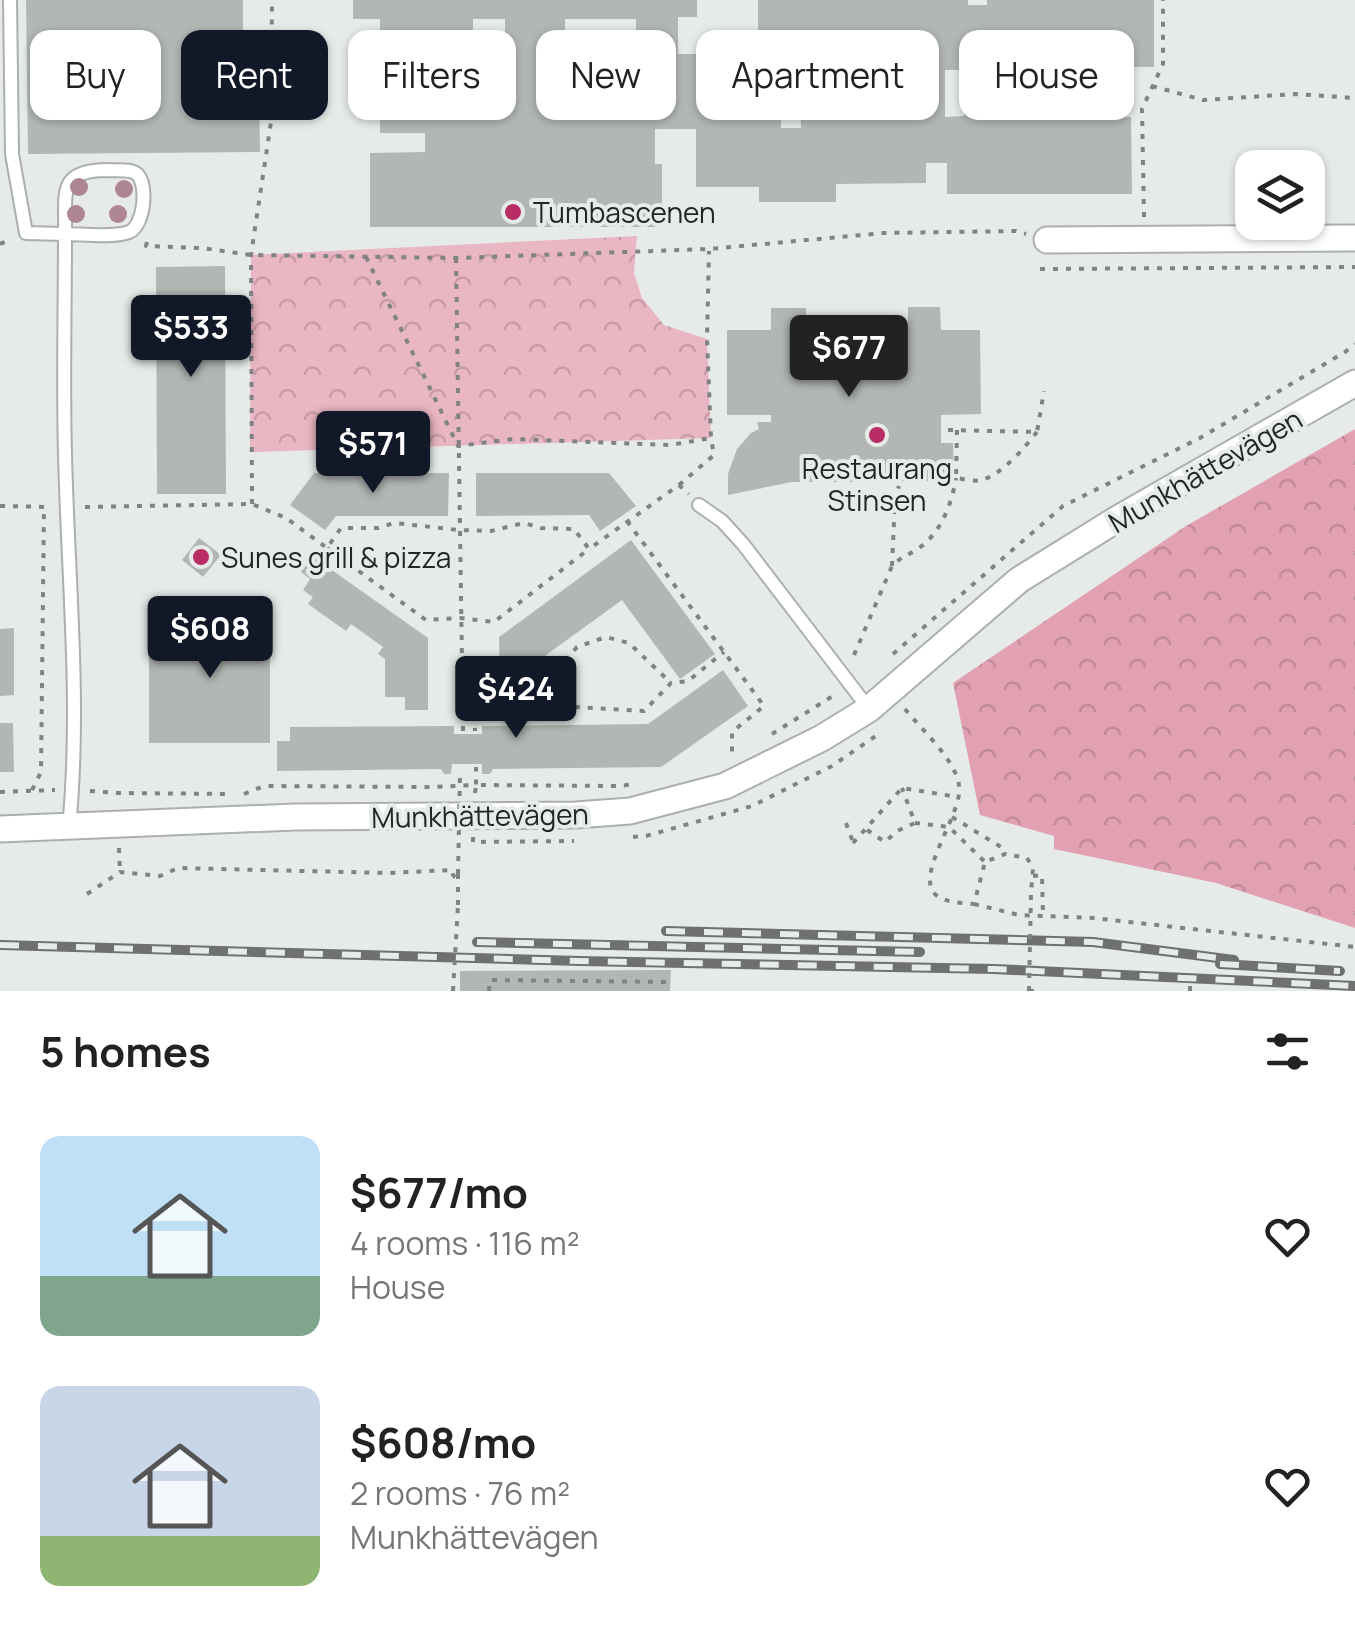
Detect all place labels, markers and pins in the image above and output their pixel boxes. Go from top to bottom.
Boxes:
place label: Tumbascenen [533,193,716,231]
marker: Tumbascenen [502,201,524,223]
pin: $533 [132,295,250,380]
pin: $677 [790,315,908,400]
pin: $571 [314,411,432,496]
marker: Restaurang Stinsen [866,424,888,446]
place label: Restaurang Stinsen [802,449,952,519]
place label: Sunes grill & pizza [221,538,451,576]
marker: Sunes grill & pizza [190,546,212,568]
pin: $608 [151,596,269,681]
pin: $424 [457,656,575,741]

